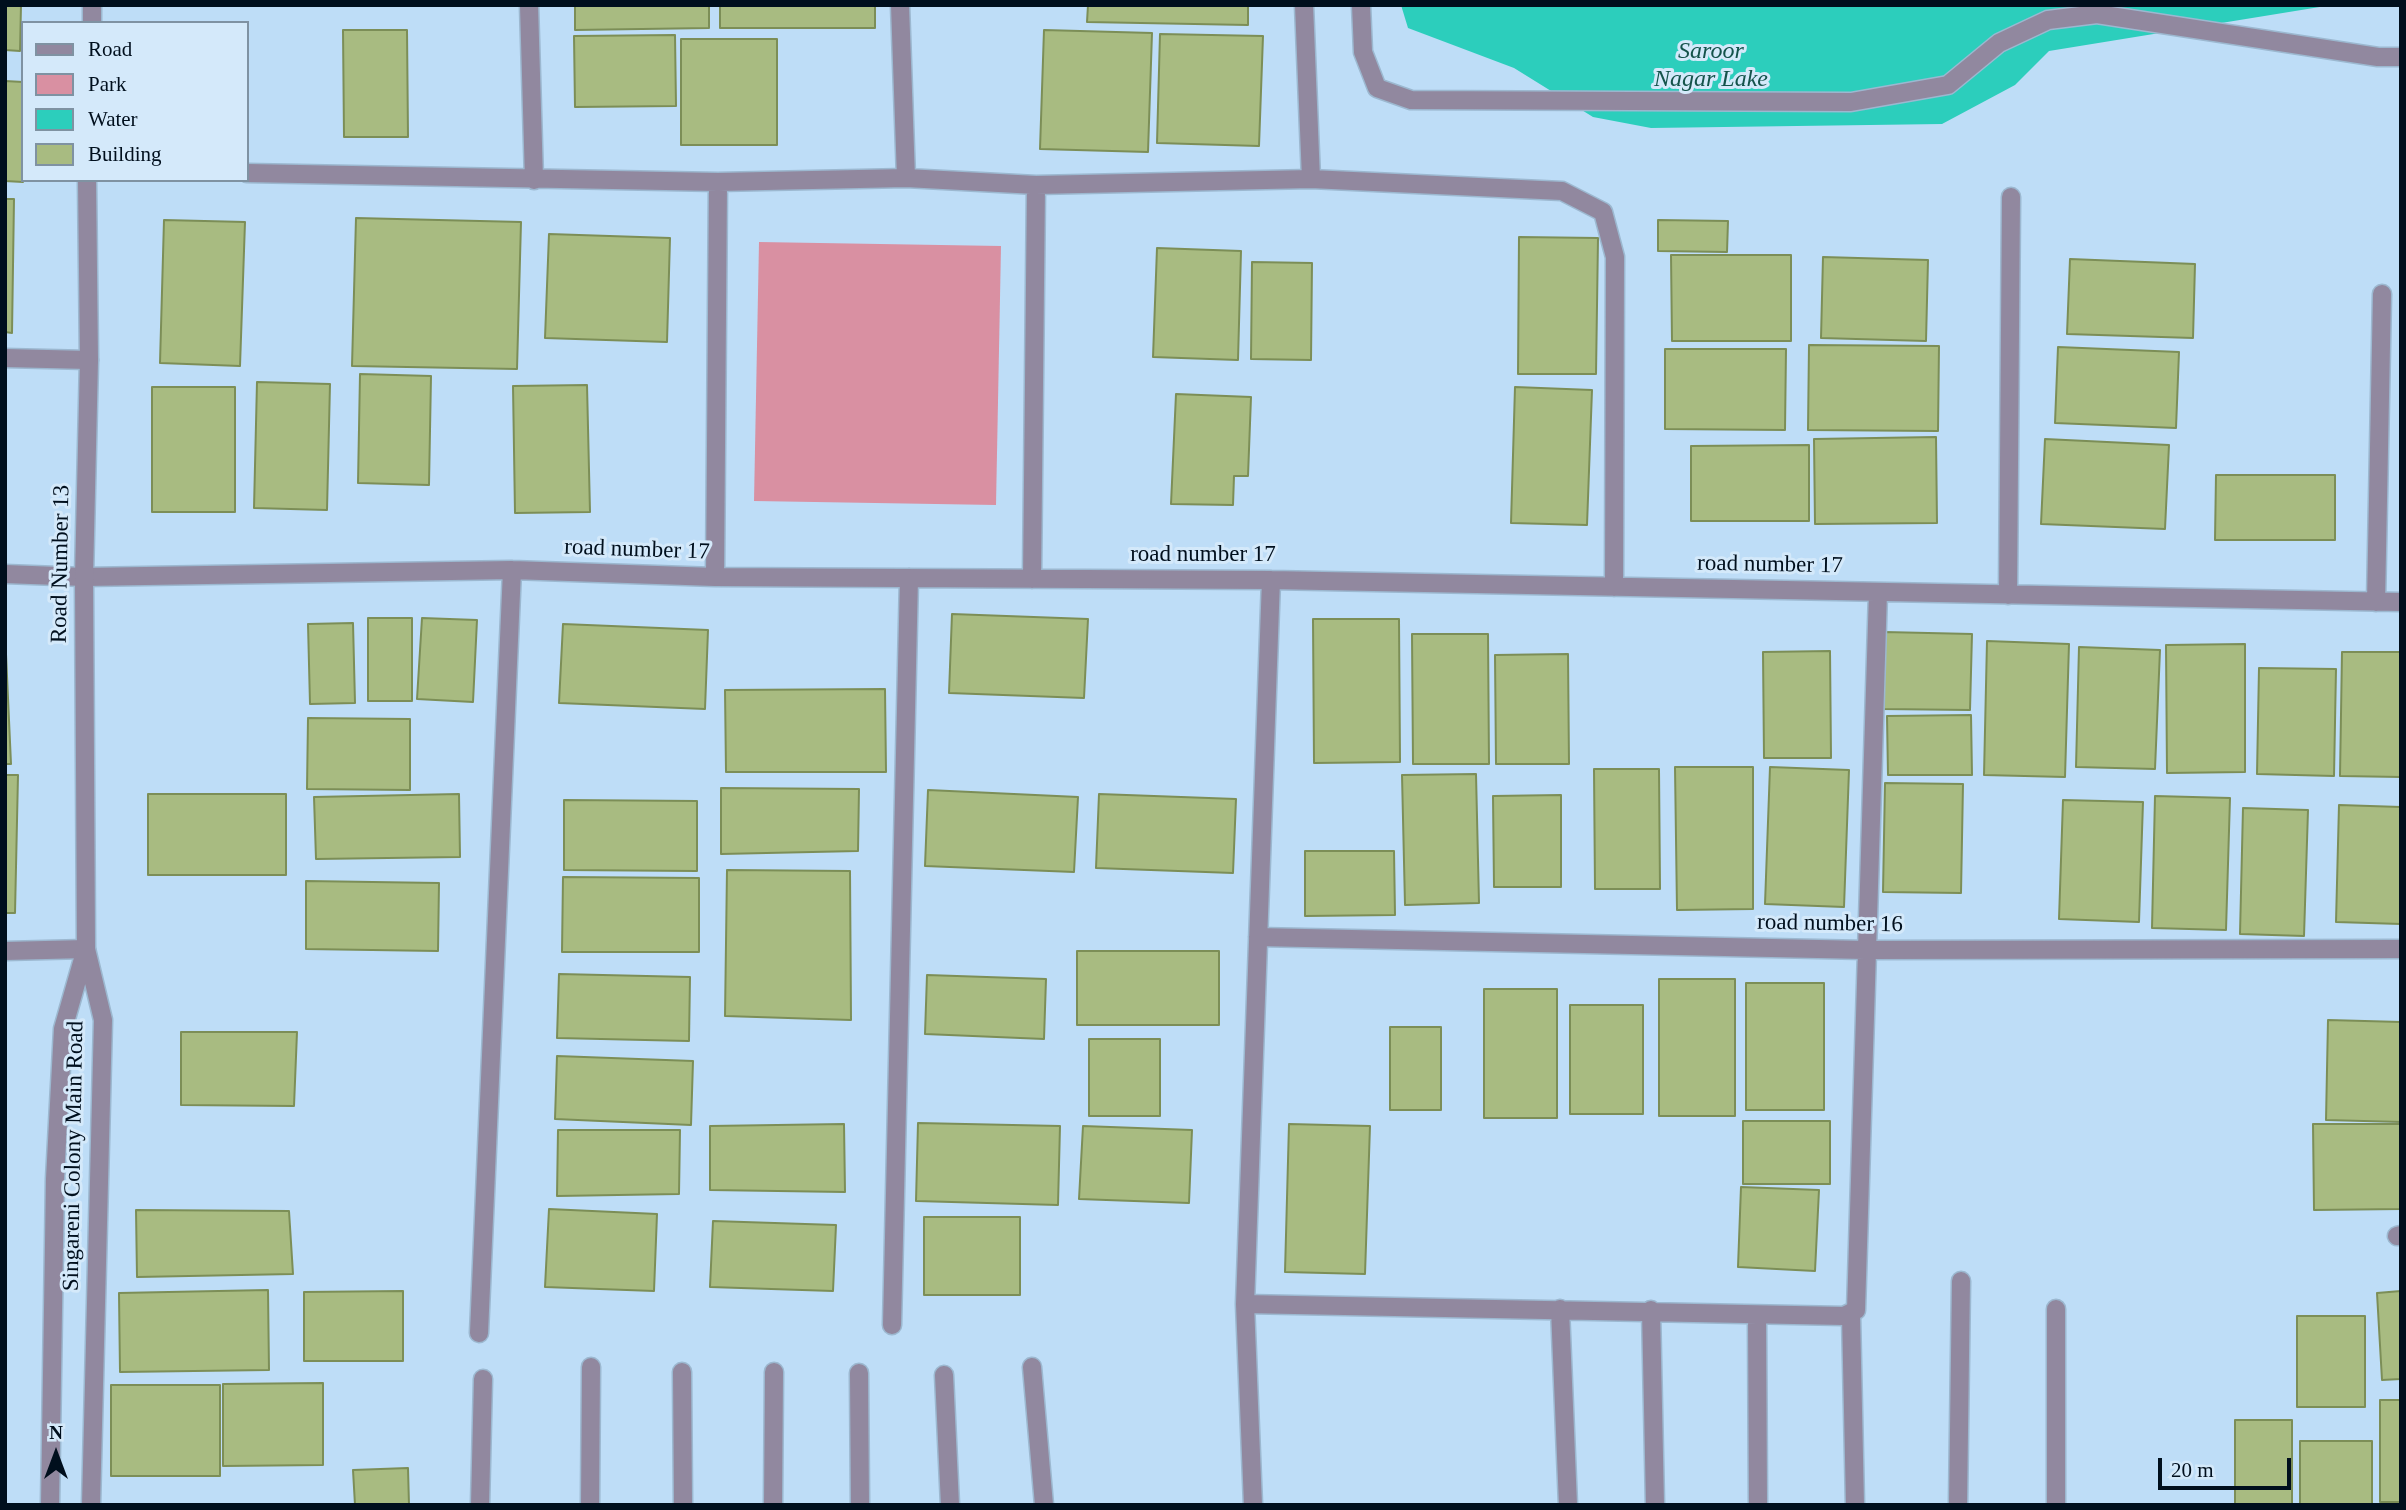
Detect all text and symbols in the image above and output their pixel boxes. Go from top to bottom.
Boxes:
legend [21,21,248,182]
text: Road [88,37,132,61]
water label: Saroor Nagar Lake [1654,38,1768,94]
text: Park [88,72,127,96]
text: Water [88,107,138,131]
text: Building [88,142,162,166]
street label: Road Number 13 [46,485,76,643]
street label: road number 17 [564,534,710,566]
street label: road number 17 [1130,541,1276,569]
street label: road number 17 [1697,550,1843,580]
street label: road number 16 [1757,909,1903,939]
street label: Singareni Colony Main Road [58,1021,90,1291]
north arrow [21,1419,91,1489]
text: N [49,1422,63,1443]
scale bar [2161,1444,2294,1488]
text: 20 m [2171,1458,2214,1482]

